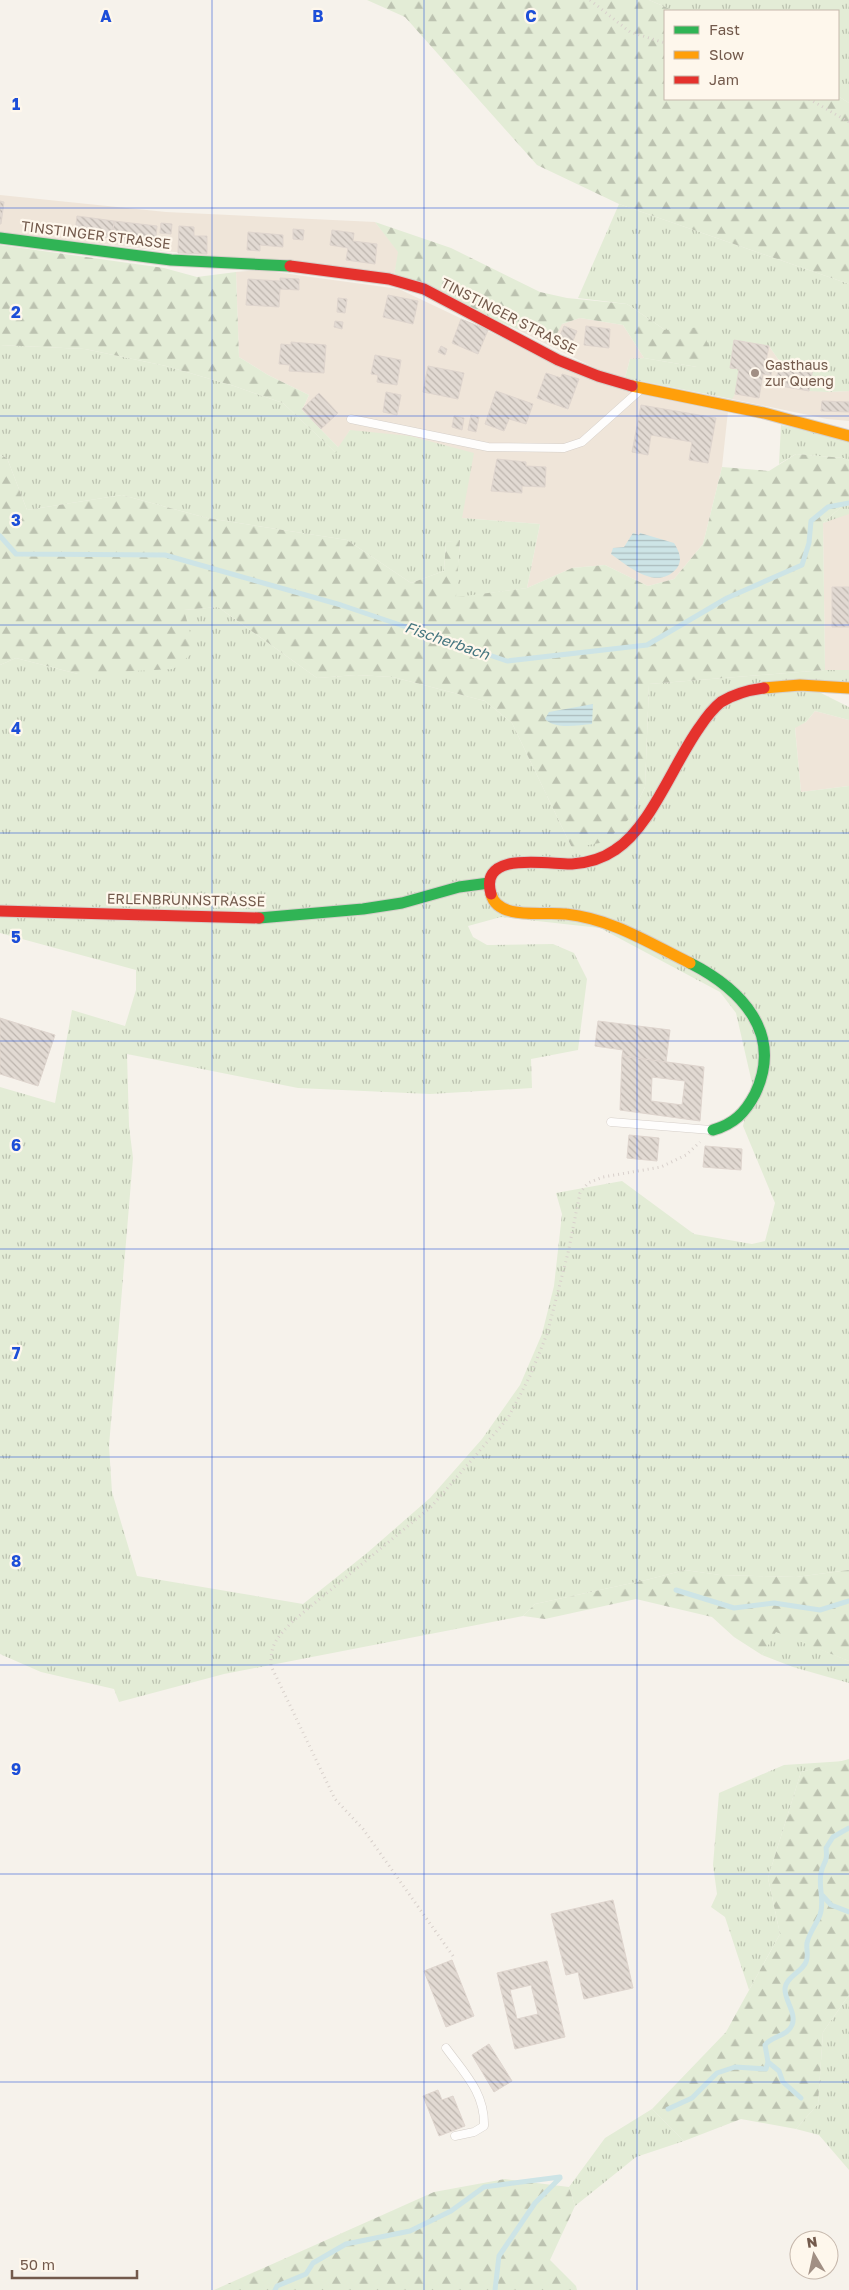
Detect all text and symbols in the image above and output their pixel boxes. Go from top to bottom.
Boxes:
text: A [100,6,112,26]
text: B [312,6,324,26]
text: C [525,6,537,26]
legend [664,10,839,100]
text: Fast [709,20,740,38]
text: Slow [709,45,744,63]
text: Jam [709,70,739,88]
text: 1 [12,94,20,114]
street label: TINSTINGER STRASSE [20,217,172,252]
street label: TINSTINGER STRASSE [438,274,580,357]
text: 2 [11,302,21,322]
place label: Gasthaus zur Queng [765,356,834,389]
marker: Gasthaus zur Queng [749,367,761,379]
text: 3 [11,510,21,530]
water label: Fischerbach [403,617,493,663]
text: 4 [11,718,21,738]
street label: ERLENBRUNNSTRASSE [107,890,265,909]
text: 5 [11,927,21,947]
text: 6 [11,1135,21,1155]
text: 7 [12,1343,21,1363]
text: 8 [11,1551,21,1571]
text: 9 [11,1759,21,1779]
north arrow [789,2230,839,2280]
text: N [805,2232,818,2251]
scale bar [12,2248,138,2280]
text: 50 m [20,2255,55,2273]

